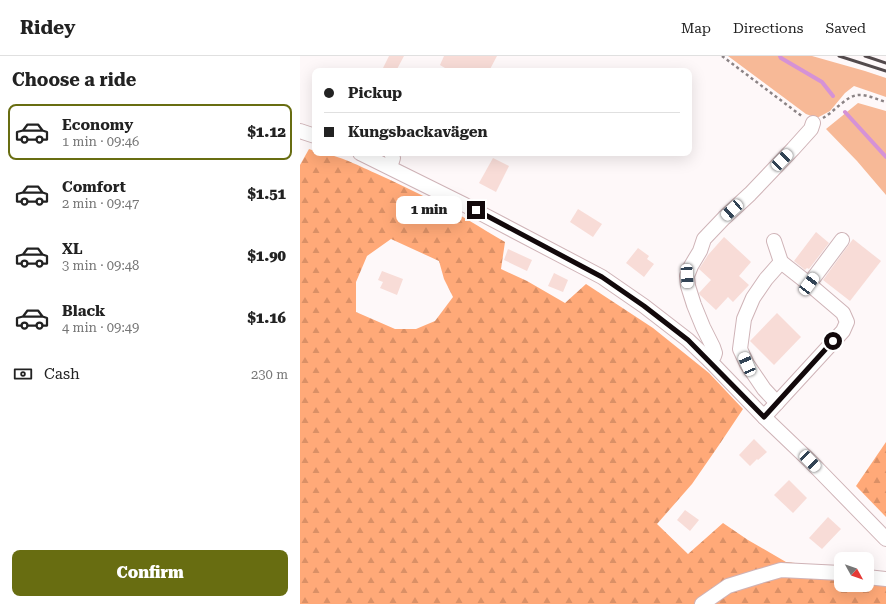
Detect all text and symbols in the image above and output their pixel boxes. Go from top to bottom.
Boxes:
text: Ridey [20,16,75,39]
text: Map [681,20,711,36]
text: Directions [733,20,803,36]
text: Saved [825,20,866,36]
text: Choose a ride [12,69,136,90]
text: Pickup [348,84,402,102]
icon: car [14,114,50,150]
text: Economy [62,116,133,134]
text: $1.12 [247,123,286,141]
text: Kungsbackavägen [348,123,488,141]
text: 1 min · 09:46 [62,134,139,149]
car [769,147,795,173]
icon: car [14,176,50,212]
text: Comfort [62,178,126,196]
text: $1.51 [247,185,286,203]
text: 2 min · 09:47 [62,196,139,211]
callout: 1 min [396,196,462,224]
car [719,198,745,222]
route end [467,201,485,219]
text: 1 min [411,202,447,217]
icon: car [14,238,50,274]
text: XL [62,240,83,258]
text: $1.90 [247,247,286,265]
text: 3 min · 09:48 [62,258,139,273]
car [680,264,694,288]
car [797,271,821,297]
icon: car [14,300,50,336]
text: Black [62,302,105,320]
text: $1.16 [247,309,286,327]
text: 4 min · 09:49 [62,320,139,335]
route start [824,332,842,350]
car [737,351,757,377]
icon: cash [12,363,34,385]
text: Cash [44,365,80,383]
text: 230 m [251,367,288,382]
car [797,448,823,474]
button: Confirm [12,550,288,596]
north arrow [834,552,874,592]
map controls [834,552,874,592]

